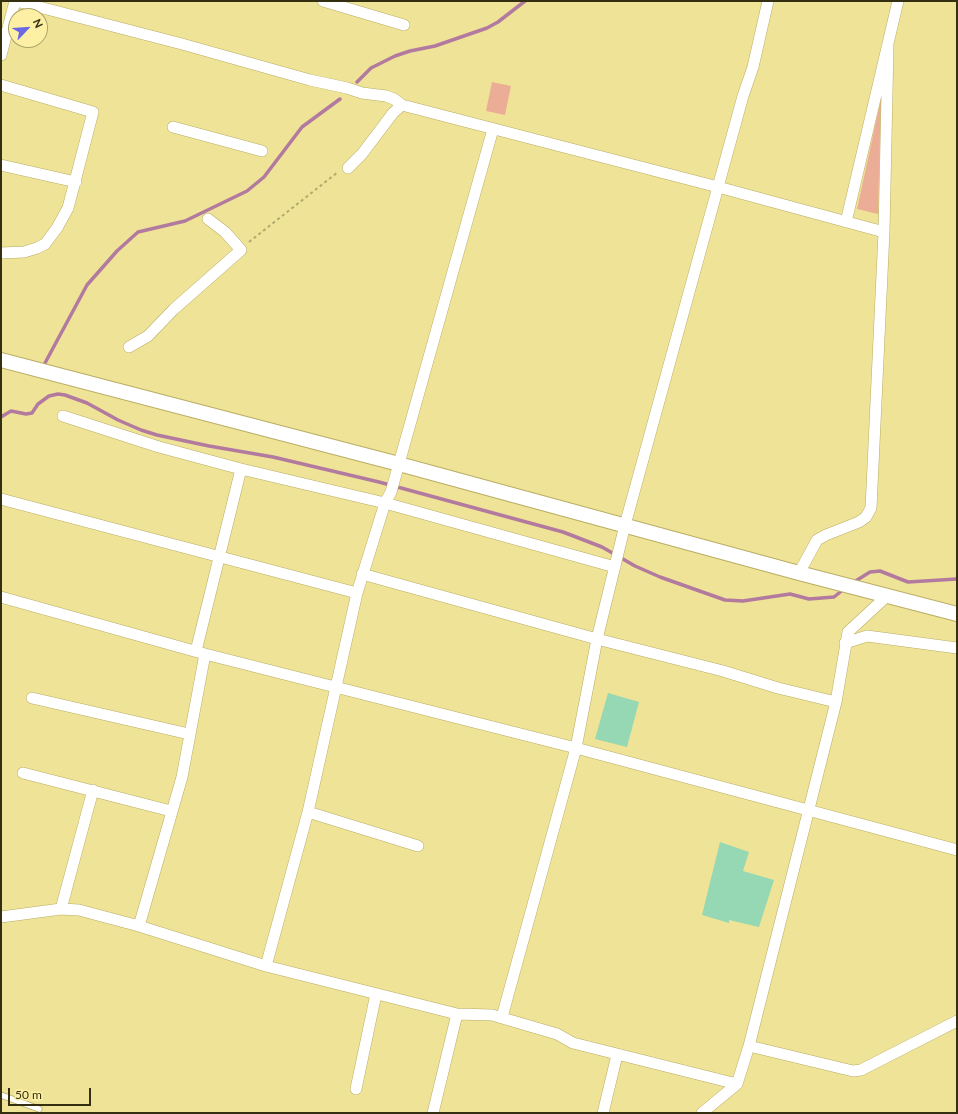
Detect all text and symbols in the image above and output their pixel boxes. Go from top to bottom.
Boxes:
north arrow [8,8,48,48]
text: N [31,17,46,30]
scale bar [10,1080,93,1106]
text: 50 m [15,1087,42,1102]

